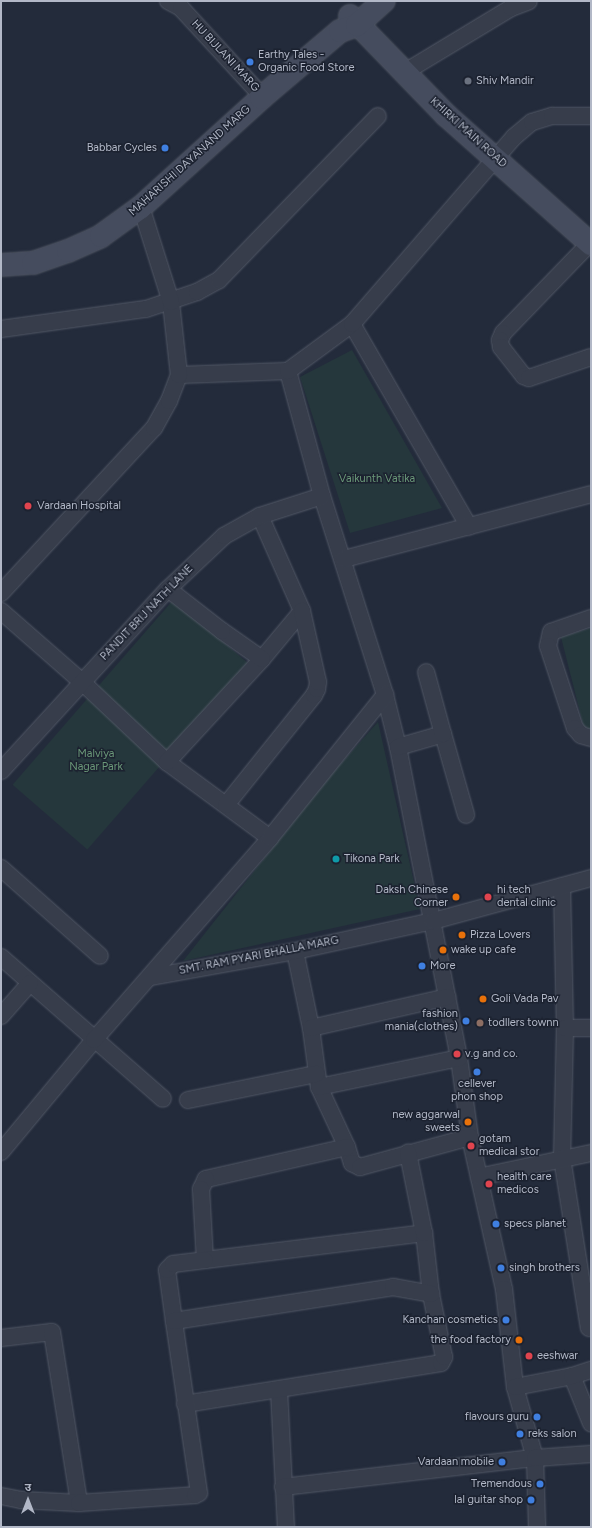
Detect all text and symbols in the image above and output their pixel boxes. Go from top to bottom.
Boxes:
street label: HU BIJLANI MARG [188,17,262,95]
place label: Earthy Tales - Organic Food Store [258,49,354,75]
marker: Earthy Tales - Organic Food Store [245,57,255,67]
place label: Shiv Mandir [476,74,534,88]
marker: Shiv Mandir [463,76,473,86]
street label: KHIRKI MAIN ROAD [427,95,509,171]
street label: MAHARISHI DAYANAND MARG [127,103,253,219]
place label: Babbar Cycles [87,141,157,155]
marker: Babbar Cycles [160,143,170,153]
park label: Vaikunth Vatika [339,472,415,486]
place label: Vardaan Hospital [37,499,121,513]
marker: Vardaan Hospital [22,500,34,512]
street label: PANDIT BRIJ NATH LANE [98,562,196,664]
park label: Malviya Nagar Park [69,748,123,774]
place label: Tikona Park [344,852,400,866]
marker: Tikona Park [331,854,341,864]
place label: Daksh Chinese Corner [376,884,448,910]
place label: hi tech dental clinic [497,884,556,910]
marker: hi tech dental clinic [482,891,494,903]
marker: Daksh Chinese Corner [451,892,461,902]
place label: Pizza Lovers [470,928,530,942]
marker: Pizza Lovers [457,930,467,940]
street label: SMT. RAM PYARI BHALLA MARG [178,934,340,978]
place label: wake up cafe [451,943,516,957]
marker: wake up cafe [438,945,448,955]
place label: More [430,959,455,973]
marker: More [417,961,427,971]
place label: Goli Vada Pav [491,992,559,1006]
marker: Goli Vada Pav [478,994,488,1004]
place label: fashion mania(clothes) [385,1008,458,1034]
marker: fashion mania(clothes) [461,1016,471,1026]
place label: todllers townn [488,1016,559,1030]
marker: todllers townn [475,1018,485,1028]
place label: v.g and co. [465,1047,518,1061]
marker: v.g and co. [452,1049,462,1059]
marker: cellever phon shop [472,1067,482,1077]
place label: cellever phon shop [451,1078,503,1104]
place label: new aggarwal sweets [392,1109,460,1135]
marker: new aggarwal sweets [463,1117,473,1127]
place label: gotam medical stor [479,1133,539,1159]
marker: gotam medical stor [466,1141,476,1151]
place label: health care medicos [497,1171,551,1197]
marker: health care medicos [484,1179,494,1189]
place label: specs planet [504,1217,566,1231]
marker: specs planet [491,1219,501,1229]
place label: singh brothers [509,1261,580,1275]
marker: singh brothers [496,1263,506,1273]
place label: Kanchan cosmetics [402,1313,498,1327]
marker: Kanchan cosmetics [501,1315,511,1325]
place label: the food factory [430,1333,511,1347]
marker: the food factory [514,1335,524,1345]
place label: eeshwar [537,1349,578,1363]
marker: eeshwar [524,1351,534,1361]
place label: flavours guru [465,1410,529,1424]
marker: flavours guru [532,1412,542,1422]
place label: reks salon [528,1427,577,1441]
marker: reks salon [515,1429,525,1439]
place label: Vardaan mobile [418,1455,494,1469]
marker: Vardaan mobile [497,1457,507,1467]
place label: Tremendous [471,1477,532,1491]
marker: Tremendous [535,1479,545,1489]
north arrow [8,1480,48,1520]
text: उ [25,1481,31,1494]
place label: lal guitar shop [454,1493,523,1507]
marker: lal guitar shop [526,1495,536,1505]

